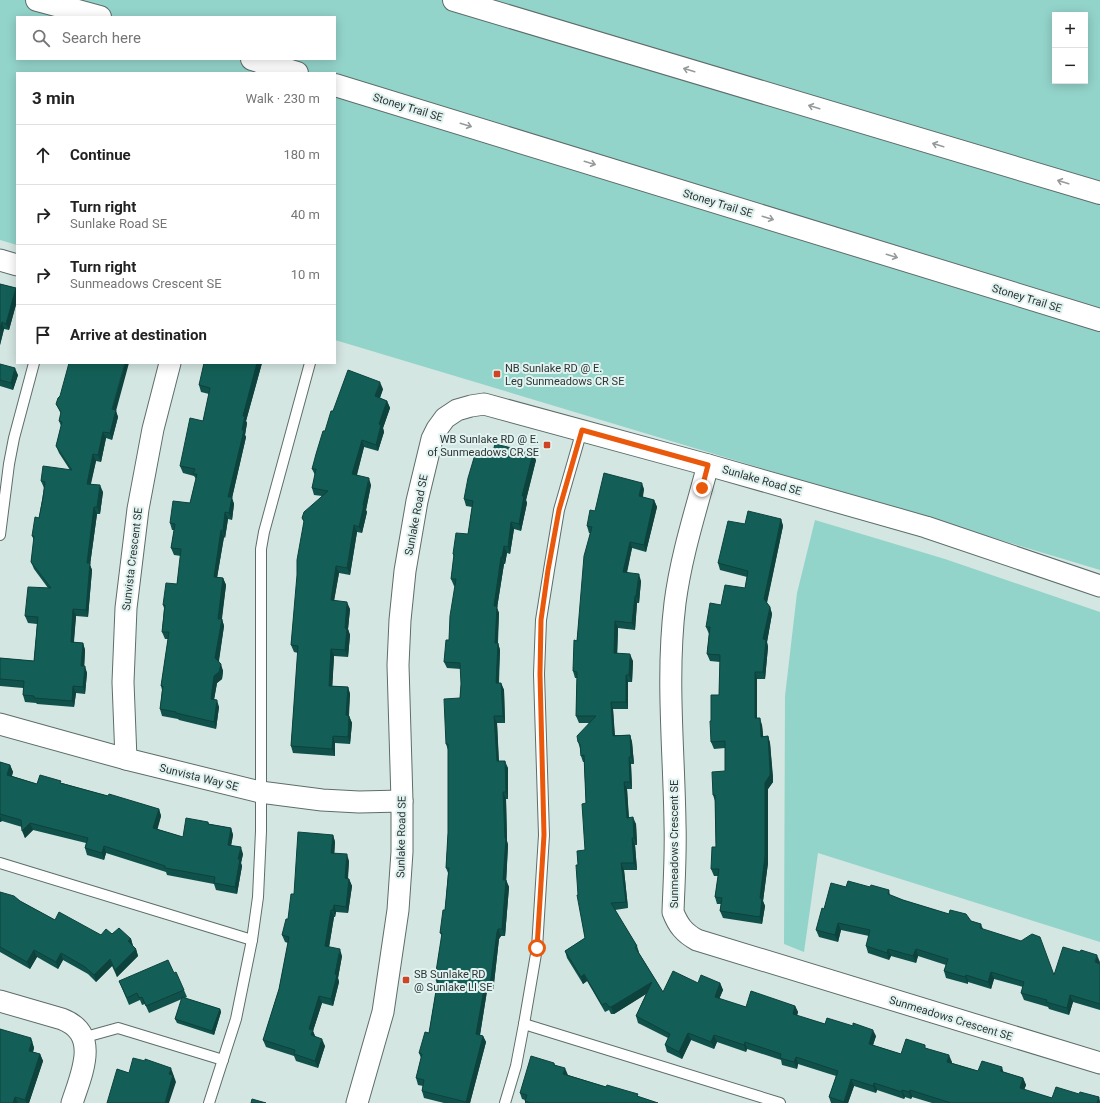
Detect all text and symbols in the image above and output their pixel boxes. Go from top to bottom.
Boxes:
map controls [1052,12,1088,84]
button: + [1052,12,1088,48]
search box [16,16,336,60]
icon: search [30,27,52,49]
text: Search here [62,29,141,47]
button: − [1052,48,1088,84]
one-way arrow [683,66,696,73]
text: 3 min [32,88,75,108]
text: Walk · 230 m [245,91,320,106]
street label: Stoney Trail SE [371,91,444,124]
one-way arrow [807,103,820,110]
one-way arrow [459,122,472,129]
one-way arrow [932,141,945,148]
icon: ahead [32,144,54,166]
text: Continue [70,146,131,164]
text: 180 m [283,147,320,162]
one-way arrow [583,160,596,167]
one-way arrow [1056,178,1069,185]
street label: Stoney Trail SE [681,187,754,220]
text: Turn right [70,198,136,216]
icon: right [32,204,54,226]
text: 40 m [291,207,320,222]
one-way arrow [761,215,774,222]
text: Sunlake Road SE [70,216,167,231]
one-way arrow [885,253,898,260]
text: Turn right [70,258,136,276]
icon: right [32,264,54,286]
text: 10 m [291,267,320,282]
text: Sunmeadows Crescent SE [70,276,222,291]
street label: Stoney Trail SE [990,282,1063,315]
icon: arrive [32,324,54,346]
text: Arrive at destination [70,326,207,344]
place label: NB Sunlake RD @ E. Leg Sunmeadows CR SE [505,362,624,388]
marker: NB Sunlake RD @ E. Leg Sunmeadows CR SE [492,369,502,379]
place label: WB Sunlake RD @ E. of Sunmeadows CR SE [427,433,539,459]
marker: WB Sunlake RD @ E. of Sunmeadows CR SE [542,440,552,450]
street label: Sunlake Road SE [721,463,803,498]
street label: Sunlake Road SE [402,474,431,557]
route end [693,479,711,497]
street label: Sunvista Crescent SE [120,507,145,611]
street label: Sunvista Way SE [158,761,240,794]
street label: Sunmeadows Crescent SE [668,780,681,908]
street label: Sunlake Road SE [394,796,409,878]
route start [528,939,546,957]
place label: SB Sunlake RD @ Sunlake LI SE [414,968,492,994]
marker: SB Sunlake RD @ Sunlake LI SE [401,975,411,985]
street label: Sunmeadows Crescent SE [888,993,1014,1043]

